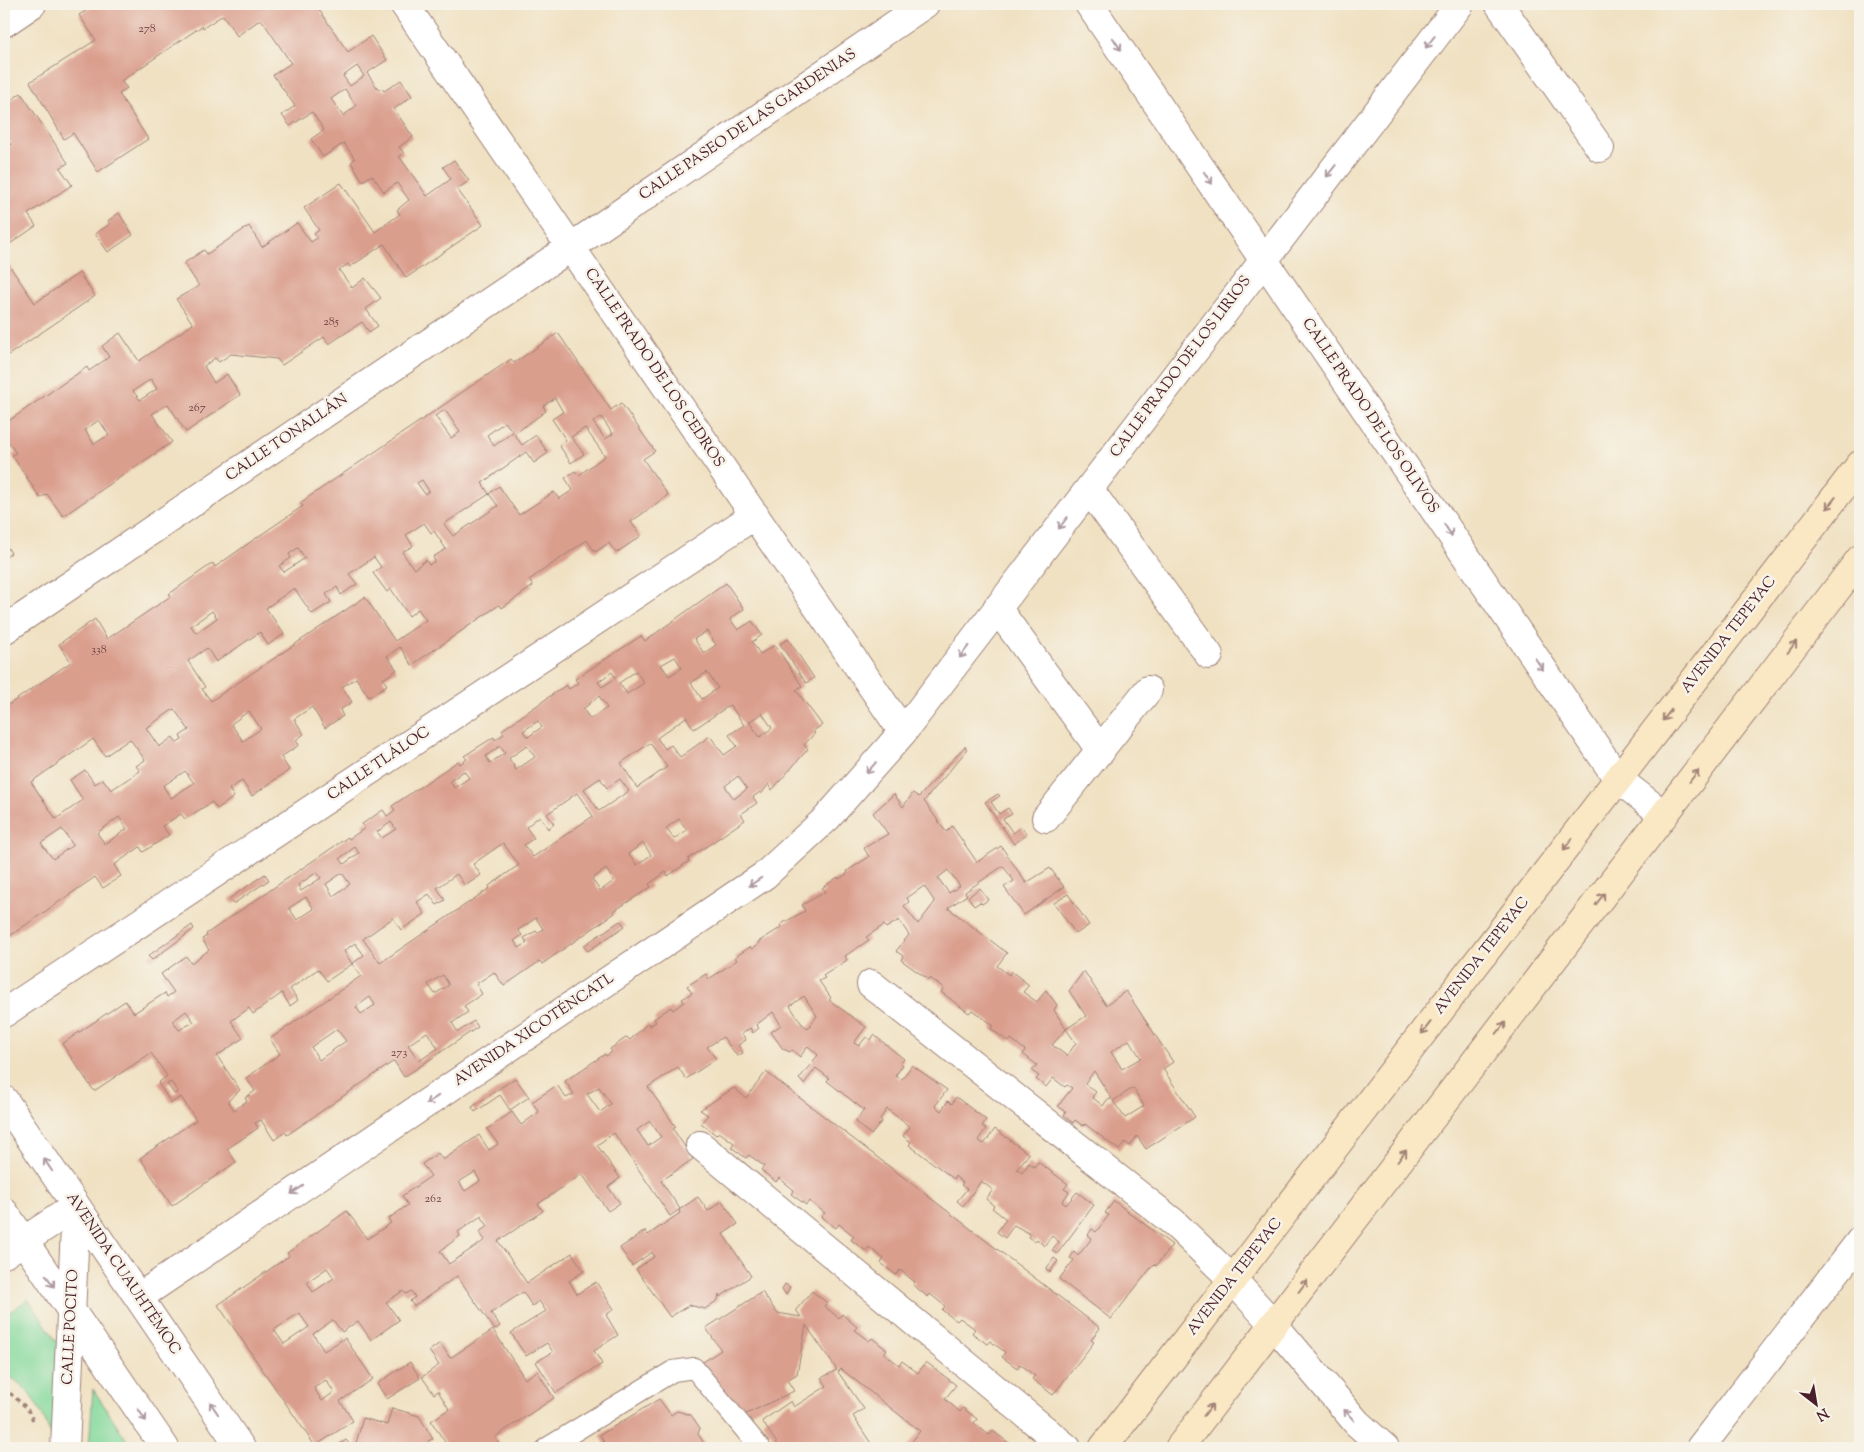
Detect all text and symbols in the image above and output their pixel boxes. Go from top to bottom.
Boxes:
house number: 278 [138,20,156,38]
one-way arrow [1425,35,1435,49]
one-way arrow [1112,37,1122,51]
street label: CALLE PASEO DE LAS GARDENIAS [635,44,861,206]
one-way arrow [1326,164,1336,178]
one-way arrow [1203,171,1213,185]
street label: CALLE PRADO DE LOS CEDROS [579,264,729,472]
street label: CALLE PRADO DE LOS LIRIOS [1106,272,1256,462]
house number: 285 [323,313,339,331]
street label: CALLE PRADO DE LOS OLIVOS [1297,314,1443,518]
street label: CALLE TONALLÁN [221,388,352,487]
house number: 267 [188,399,206,417]
one-way arrow [1825,496,1836,509]
one-way arrow [1057,516,1068,529]
one-way arrow [1443,522,1453,536]
street label: AVENIDA TEPEYAC [1676,572,1782,698]
house number: 338 [91,641,107,659]
one-way arrow [1787,641,1798,654]
one-way arrow [959,645,969,659]
one-way arrow [1534,657,1544,671]
one-way arrow [1662,708,1673,721]
street label: CALLE TLÁLOC [323,721,434,806]
one-way arrow [865,762,877,775]
one-way arrow [1688,770,1699,783]
one-way arrow [1563,837,1574,850]
one-way arrow [748,877,762,887]
street label: AVENIDA TEPEYAC [1429,893,1535,1019]
one-way arrow [1594,893,1605,906]
street label: AVENIDA XICOTÉNCATL [449,968,618,1092]
one-way arrow [1421,1021,1432,1034]
one-way arrow [1495,1021,1506,1034]
house number: 273 [391,1044,407,1062]
one-way arrow [425,1095,439,1105]
one-way arrow [1396,1150,1407,1163]
one-way arrow [43,1159,53,1173]
one-way arrow [290,1185,304,1195]
street label: AVENIDA CUAUHTÉMOC [61,1188,186,1359]
house number: 262 [424,1190,442,1208]
street label: AVENIDA TEPEYAC [1182,1214,1288,1340]
street label: CALLE POCITO [57,1269,85,1385]
one-way arrow [45,1274,55,1288]
one-way arrow [1298,1279,1308,1293]
north arrow [1792,1380,1842,1430]
one-way arrow [209,1401,219,1415]
text: N [1812,1402,1832,1425]
one-way arrow [1203,1404,1214,1417]
one-way arrow [137,1408,147,1422]
one-way arrow [1343,1408,1355,1421]

